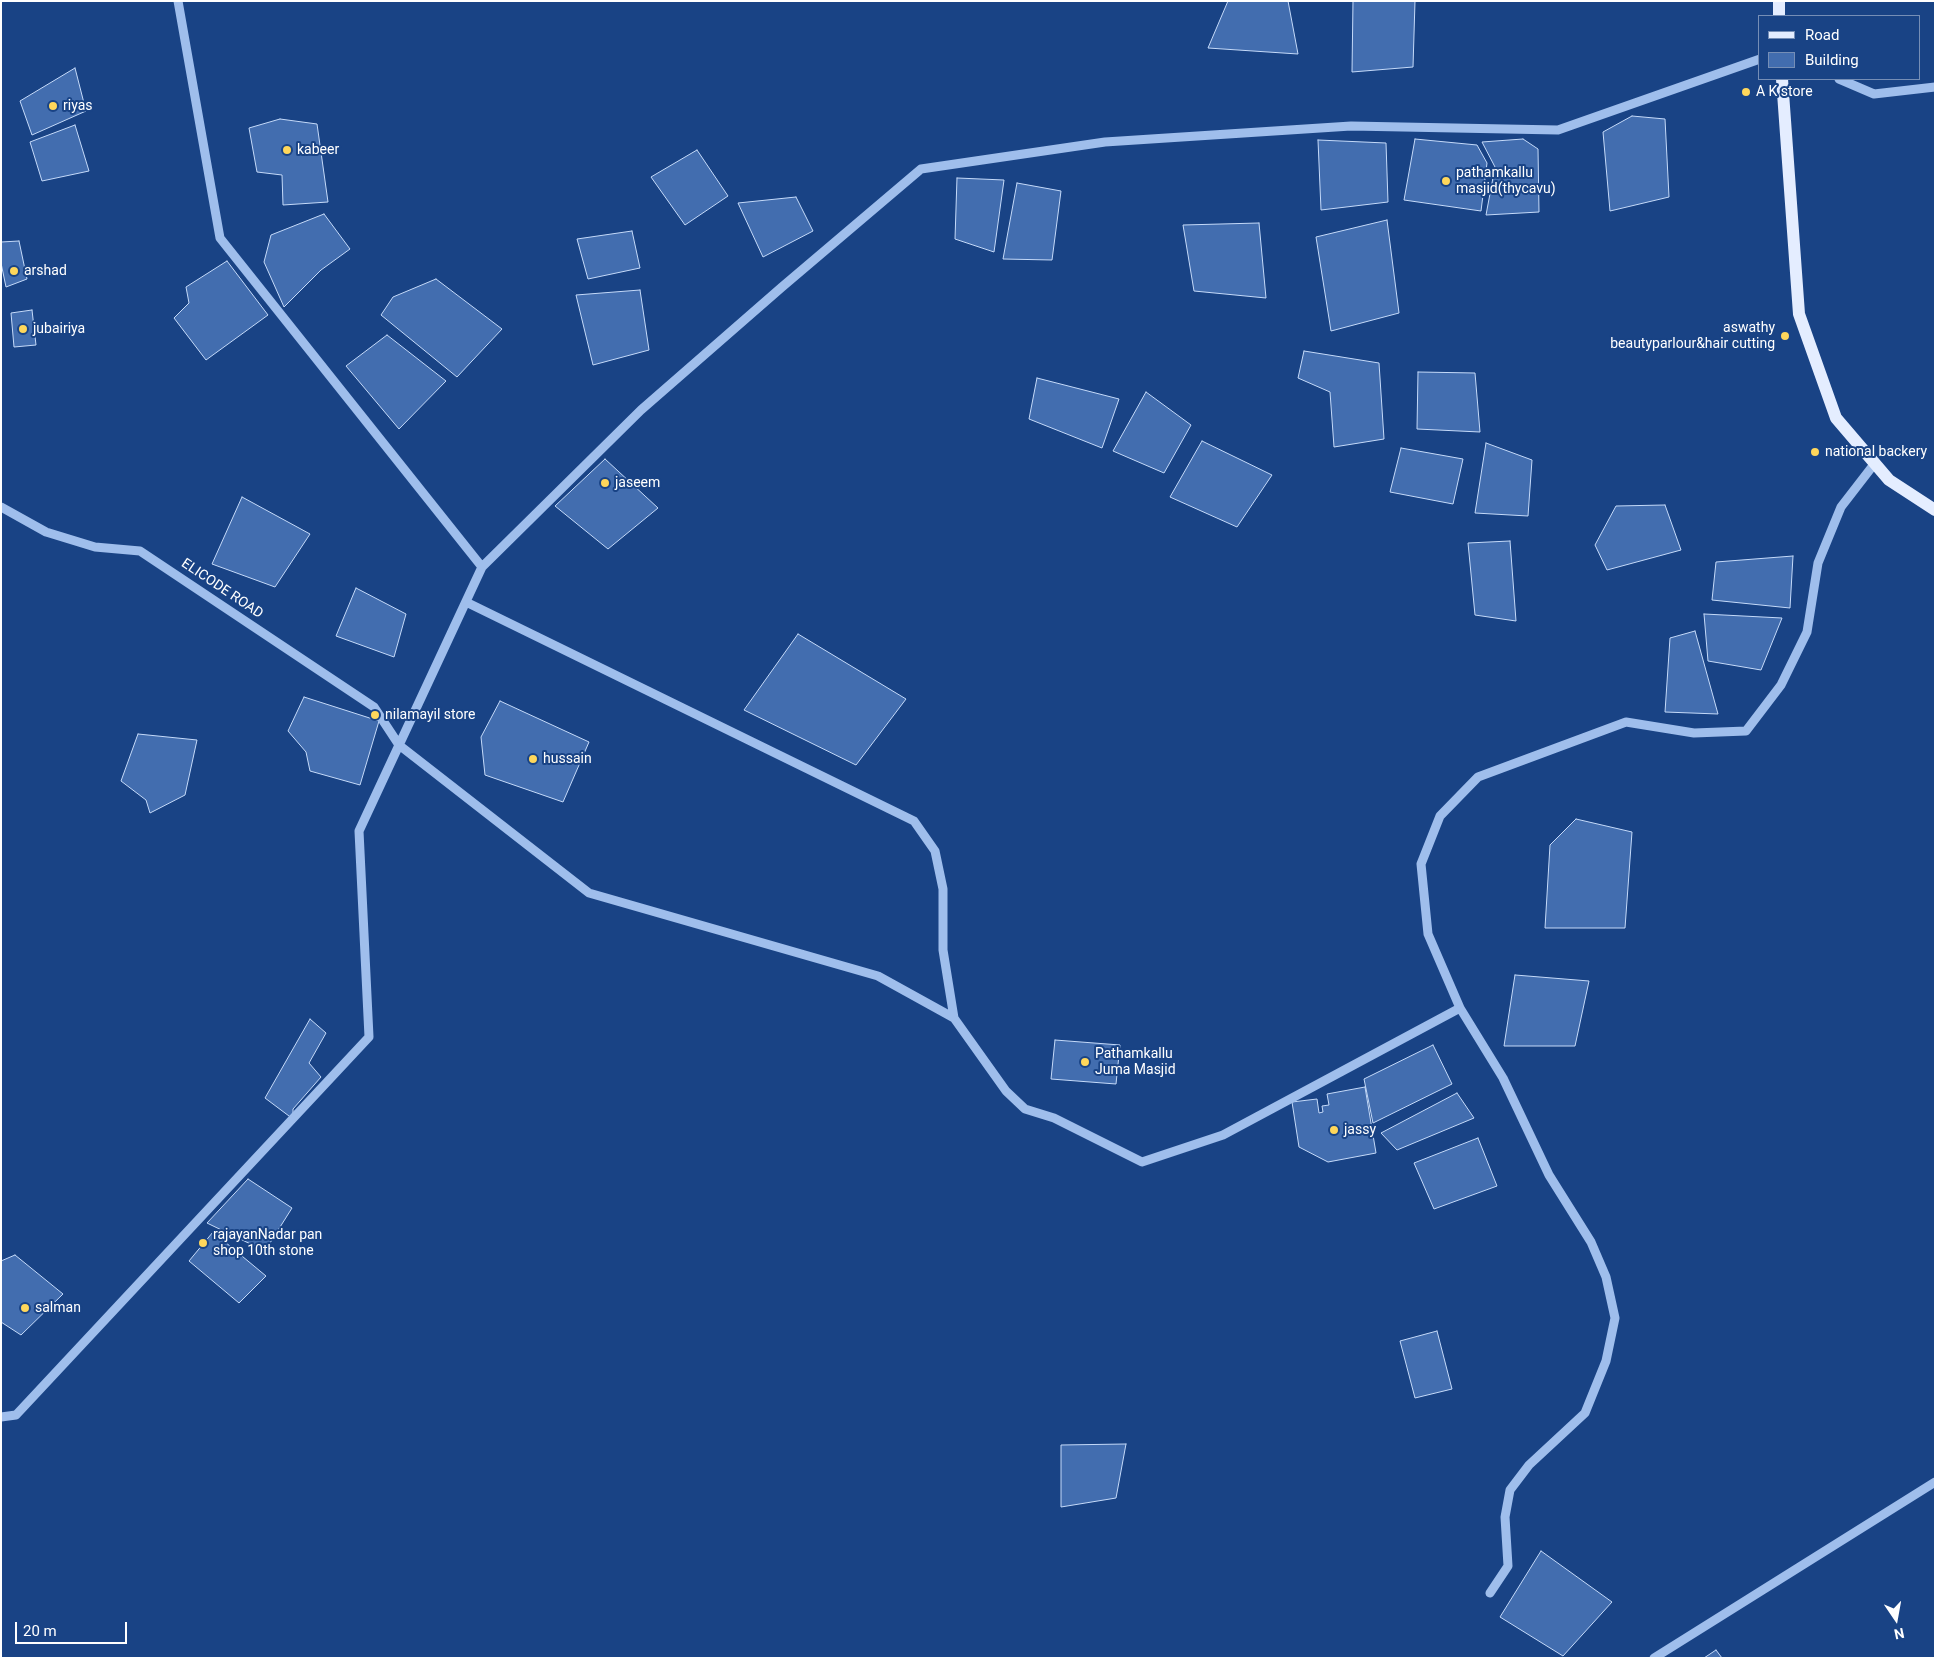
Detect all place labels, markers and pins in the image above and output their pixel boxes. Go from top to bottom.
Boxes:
place label: A K store [1756,84,1813,100]
marker: A K store [1740,86,1752,98]
place label: riyas [63,98,93,114]
marker: riyas [47,100,59,112]
place label: kabeer [297,142,339,158]
marker: kabeer [281,144,293,156]
place label: pathamkallu masjid(thycavu) [1456,165,1556,198]
marker: pathamkallu masjid(thycavu) [1440,175,1452,187]
place label: arshad [24,263,67,279]
marker: arshad [8,265,20,277]
place label: aswathy beautyparlour&hair cutting [1610,320,1775,352]
place label: jubairiya [33,321,85,337]
marker: jubairiya [17,323,29,335]
marker: aswathy beautyparlour&hair cutting [1779,330,1791,342]
place label: national backery [1825,444,1927,460]
marker: national backery [1809,446,1821,458]
place label: jaseem [615,475,660,491]
marker: jaseem [599,477,611,489]
place label: nilamayil store [385,707,476,723]
marker: nilamayil store [369,709,381,721]
place label: hussain [543,751,592,767]
marker: hussain [527,753,539,765]
place label: Pathamkallu Juma Masjid [1095,1046,1176,1078]
marker: Pathamkallu Juma Masjid [1079,1056,1091,1068]
place label: jassy [1344,1122,1376,1138]
marker: jassy [1328,1124,1340,1136]
place label: rajayanNadar pan shop 10th stone [213,1227,322,1260]
marker: rajayanNadar pan shop 10th stone [197,1237,209,1249]
place label: salman [35,1300,81,1316]
marker: salman [19,1302,31,1314]

